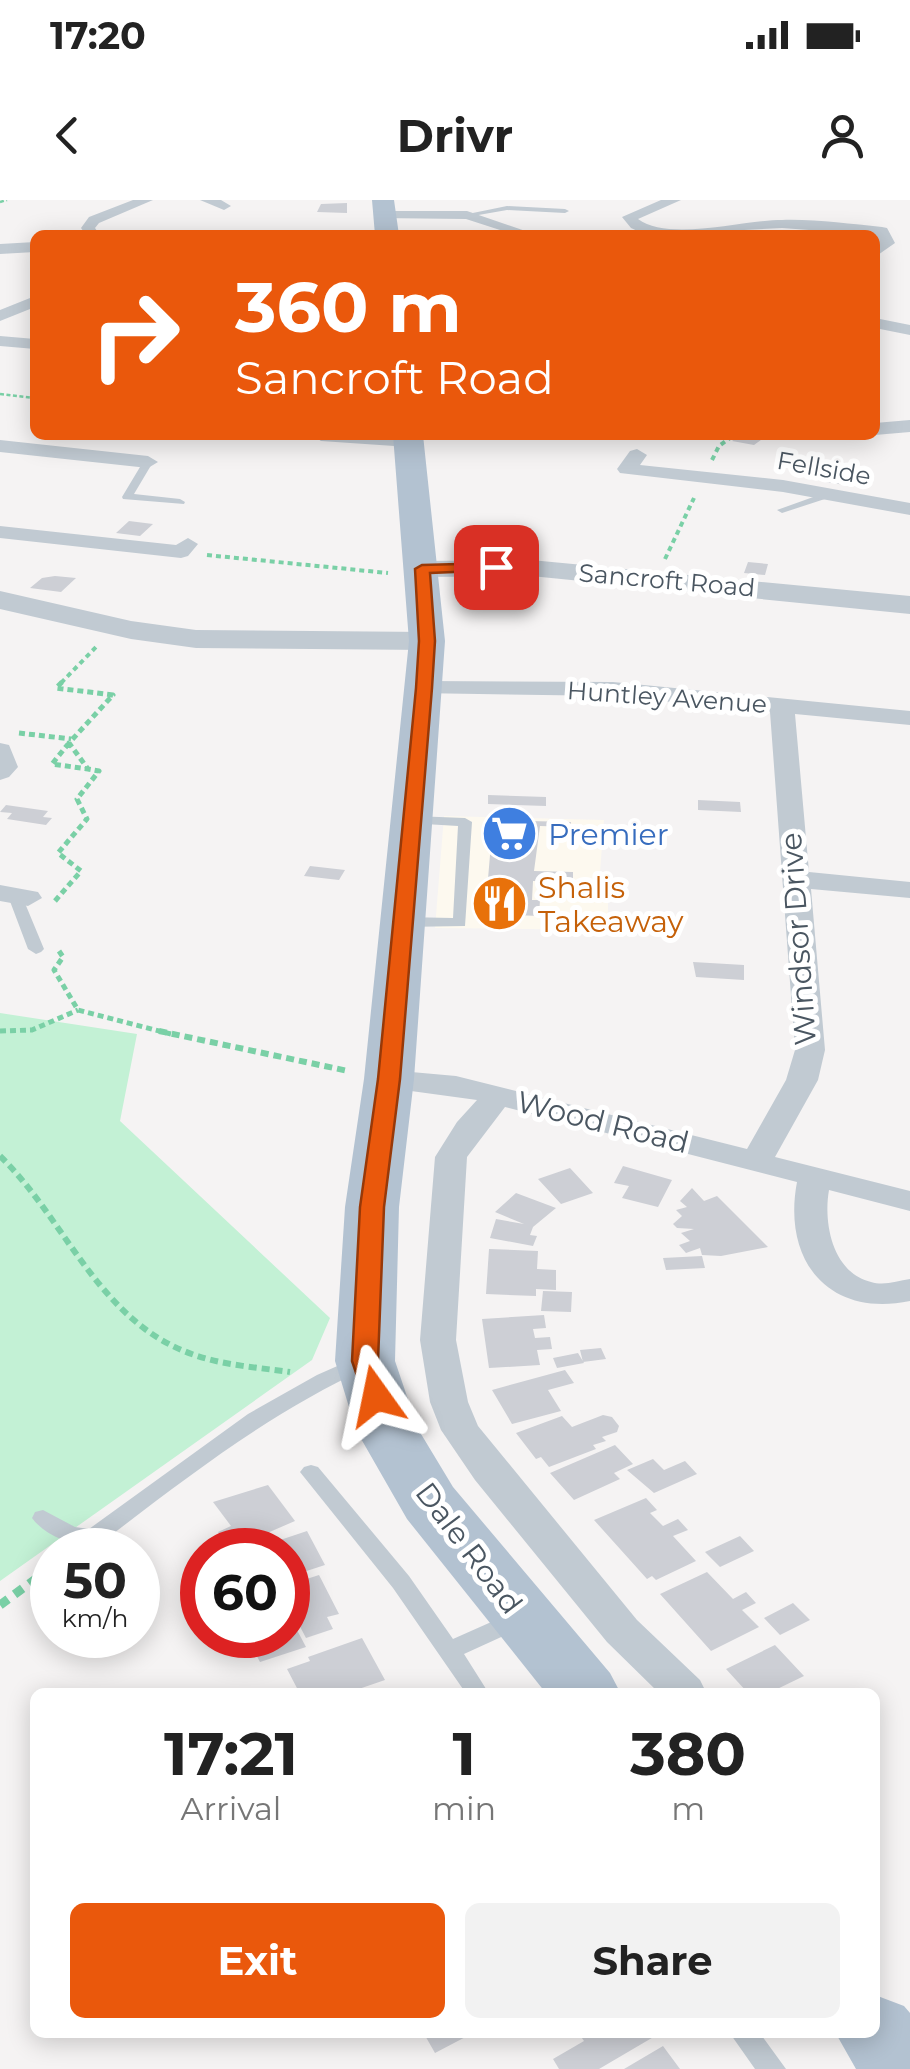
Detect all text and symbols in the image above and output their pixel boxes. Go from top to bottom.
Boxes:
text: 17:20 [50,12,146,59]
icon: back [40,108,95,163]
text: Drivr [397,108,513,163]
icon: person [815,108,870,163]
text: 360 m [235,264,462,350]
icon: right [70,270,200,400]
text: Sancroft Road [235,350,554,405]
street label: Fellside [775,445,873,491]
pin [454,525,539,610]
icon: arrive [469,540,524,595]
street label: Sancroft Road [578,557,756,603]
street label: Huntley Avenue [566,675,768,719]
supermarket icon: Premier [479,804,539,864]
place label: Premier [548,816,669,853]
street label: Windsor Drive [772,831,824,1047]
place label: Shalis Takeaway [538,869,684,940]
restaurant icon: Shalis Takeaway [469,874,529,934]
street label: Wood Road [513,1083,693,1161]
position arrow [324,1344,428,1448]
street label: Dale Road [408,1475,530,1621]
speed limit sign: 60 [180,1528,310,1658]
text: 50 [63,1550,127,1611]
text: km/h [62,1603,128,1633]
text: 17:21 [164,1717,298,1790]
text: 1 [452,1717,476,1790]
text: 380 [630,1717,746,1790]
text: Arrival [181,1789,281,1828]
text: min [432,1789,496,1828]
text: m [671,1789,705,1828]
button: Exit [70,1903,445,2018]
button: Share [465,1903,840,2018]

